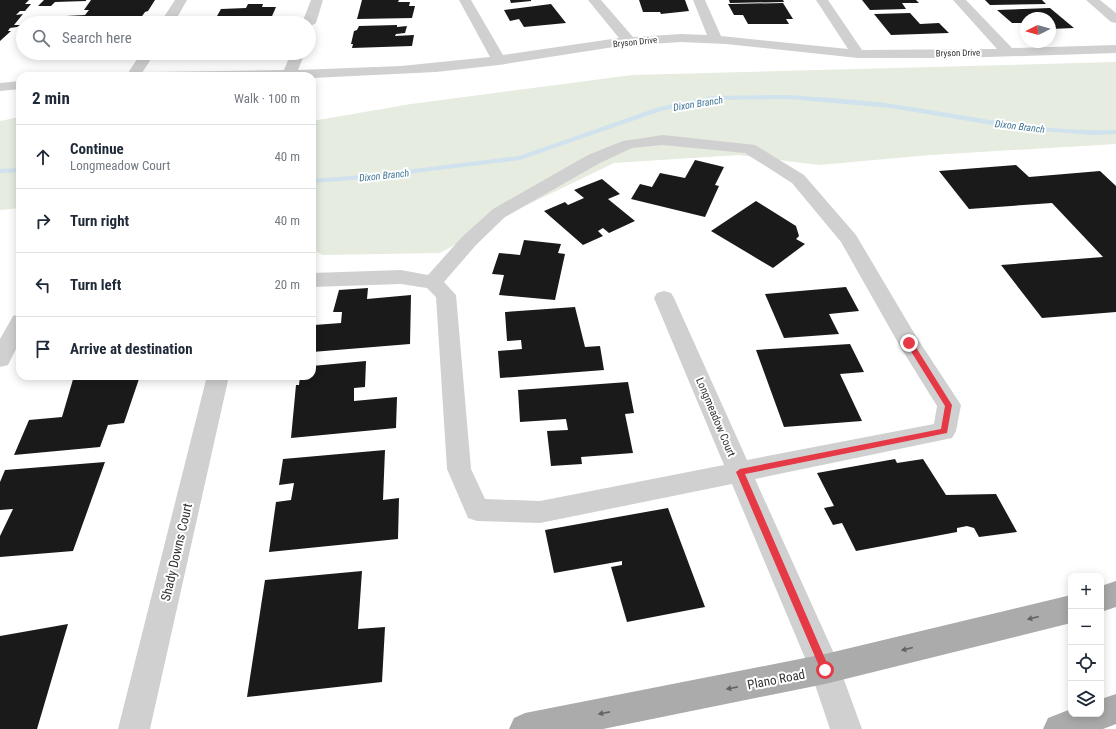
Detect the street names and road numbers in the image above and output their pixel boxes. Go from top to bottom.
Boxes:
street label: Bryson Drive [612,35,658,49]
street label: Bryson Drive [936,48,980,58]
street label: Longmeadow Court [693,376,738,459]
street label: Shady Downs Court [158,502,195,603]
street label: Plano Road [746,667,806,692]

